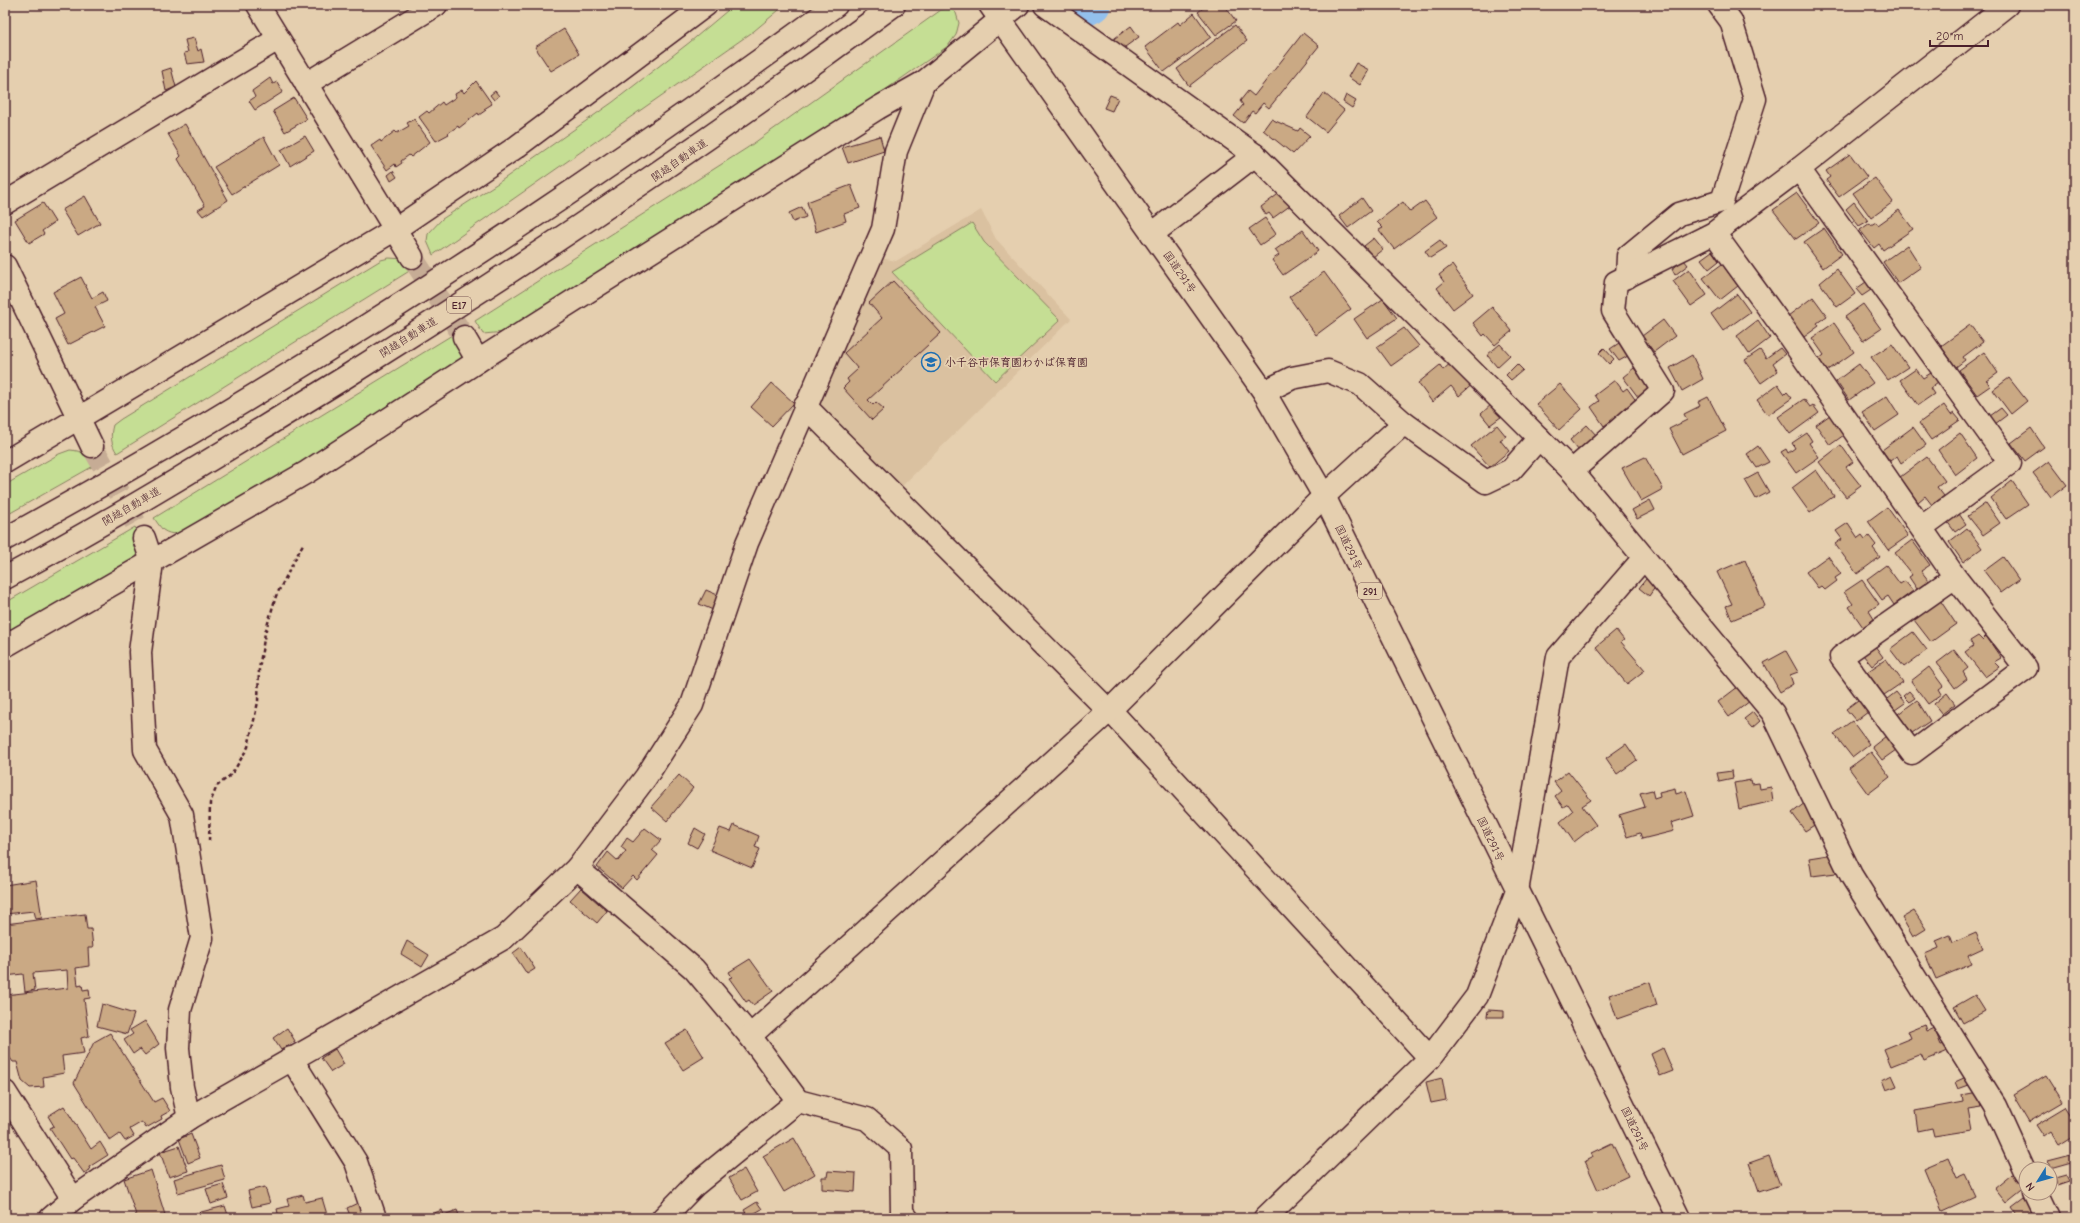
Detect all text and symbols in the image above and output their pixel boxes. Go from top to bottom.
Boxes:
scale bar [1930,22,1988,48]
text: 20 m [1936,29,1964,43]
street label: 関越自動車道 [649,136,710,185]
street label: 国道291号 [1160,249,1199,296]
road number: E17 [447,297,471,313]
street label: 関越自動車道 [377,314,440,360]
school or university icon: 小千谷市保育園わかば保育園 [920,351,942,373]
place label: 小千谷市保育園わかば保育園 [945,356,1088,369]
street label: 関越自動車道 [99,484,163,529]
street label: 国道291号 [1332,522,1365,572]
road number: 291 [1358,583,1382,599]
street label: 国道291号 [1474,814,1507,864]
street label: 国道291号 [1618,1104,1651,1154]
north arrow [2018,1161,2058,1201]
text: N [2023,1180,2038,1193]

